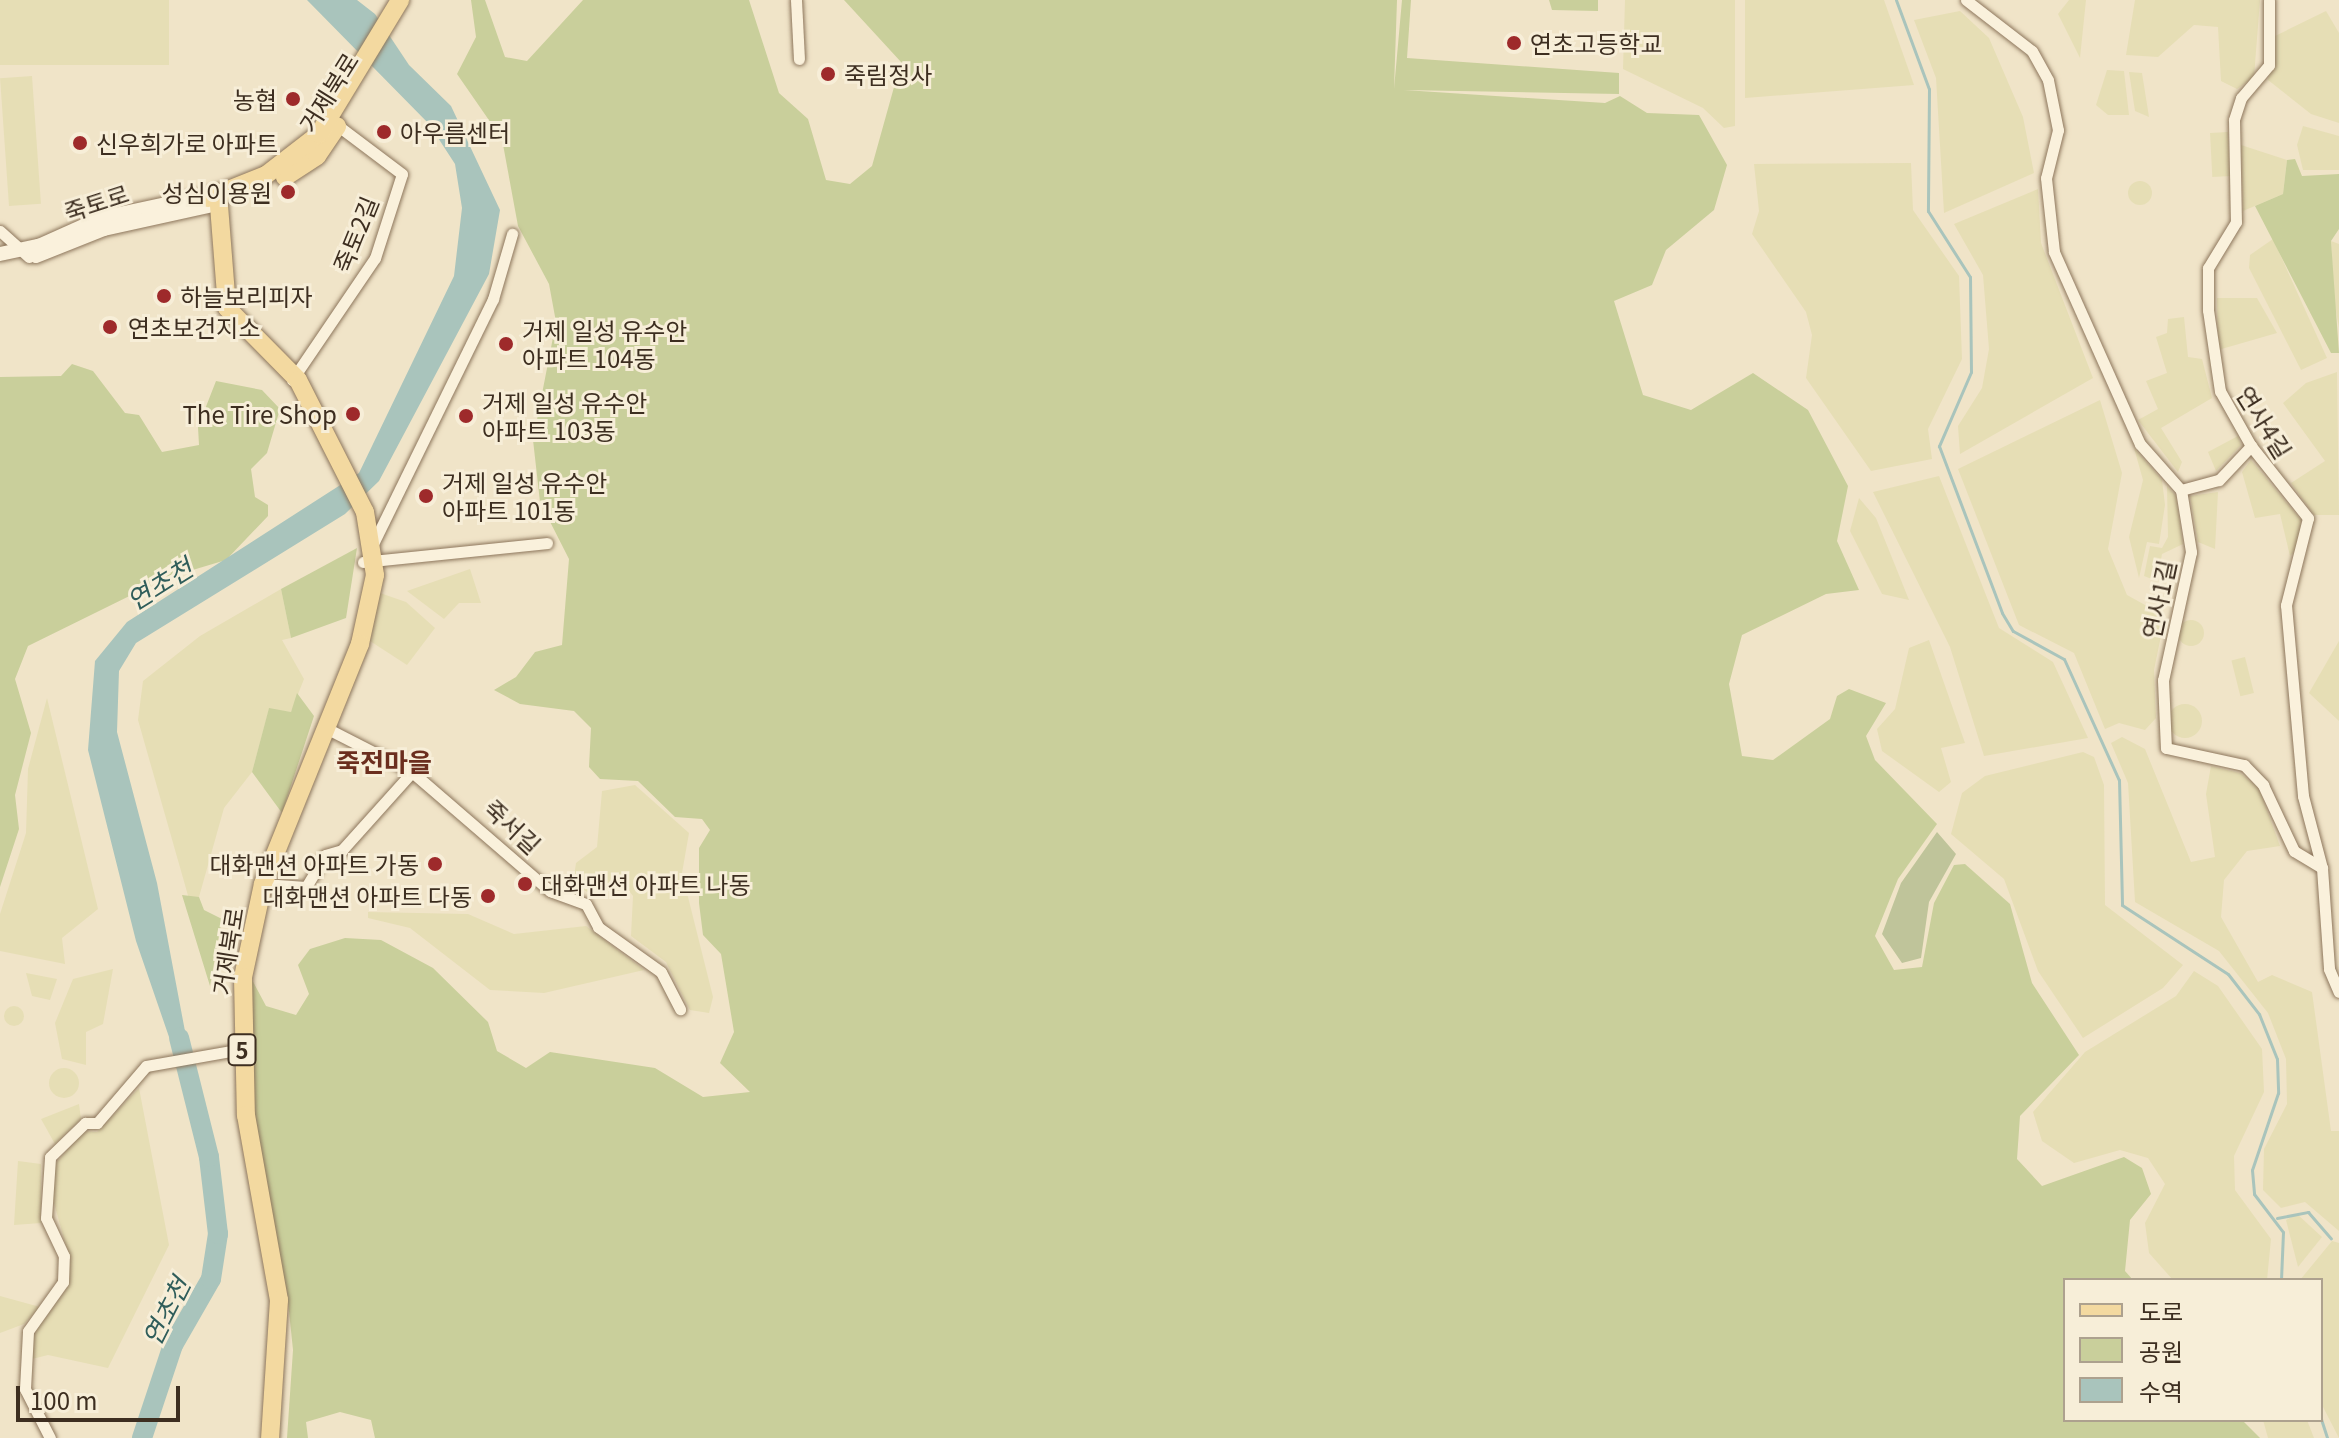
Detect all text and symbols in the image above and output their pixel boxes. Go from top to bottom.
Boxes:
place label: 연초고등학교 [1530,29,1662,57]
marker: 연초고등학교 [1505,34,1523,52]
street label: 거제북로 [292,47,364,137]
place label: 죽림정사 [844,60,932,88]
marker: 죽림정사 [819,65,837,83]
place label: 농협 [233,85,277,113]
marker: 농협 [284,90,302,108]
place label: 아우름센터 [400,118,510,146]
marker: 아우름센터 [375,123,393,141]
place label: 신우희가로 아파트 [96,129,278,157]
marker: 신우희가로 아파트 [71,134,89,152]
street label: 죽토로 [60,178,132,226]
place label: 성심이용원 [162,178,272,206]
marker: 성심이용원 [279,183,297,201]
street label: 죽토2길 [327,192,383,276]
place label: 하늘보리피자 [180,282,312,310]
marker: 하늘보리피자 [155,287,173,305]
place label: 연초보건지소 [128,313,260,341]
marker: 연초보건지소 [99,316,121,338]
place label: 거제 일성 유수안 아파트 104동 [522,316,687,372]
marker: 거제 일성 유수안 아파트 104동 [497,335,515,353]
street label: 연사4길 [2232,381,2298,463]
place label: 거제 일성 유수안 아파트 103동 [482,388,647,444]
place label: The Tire Shop [182,400,337,428]
marker: The Tire Shop [344,405,362,423]
marker: 거제 일성 유수안 아파트 103동 [457,407,475,425]
place label: 거제 일성 유수안 아파트 101동 [442,468,607,524]
marker: 거제 일성 유수안 아파트 101동 [417,487,435,505]
water label: 연초천 [120,551,198,615]
street label: 연사1길 [2136,557,2180,641]
district label: 죽전마을 [336,745,432,777]
street label: 죽서길 [479,793,547,859]
place label: 대화맨션 아파트 가동 [210,850,419,878]
marker: 대화맨션 아파트 가동 [426,855,444,873]
place label: 대화맨션 아파트 나동 [541,870,750,898]
marker: 대화맨션 아파트 나동 [516,875,534,893]
place label: 대화맨션 아파트 다동 [263,882,472,910]
marker: 대화맨션 아파트 다동 [479,887,497,905]
street label: 거제북로 [206,905,248,997]
road number: 5 [226,1032,258,1068]
water label: 연초천 [135,1272,195,1350]
legend [2063,1278,2323,1422]
text: 도로 [2139,1293,2183,1328]
text: 공원 [2139,1333,2183,1368]
scale bar [20,1370,184,1420]
text: 수역 [2139,1373,2183,1408]
text: 100 m [30,1382,98,1417]

